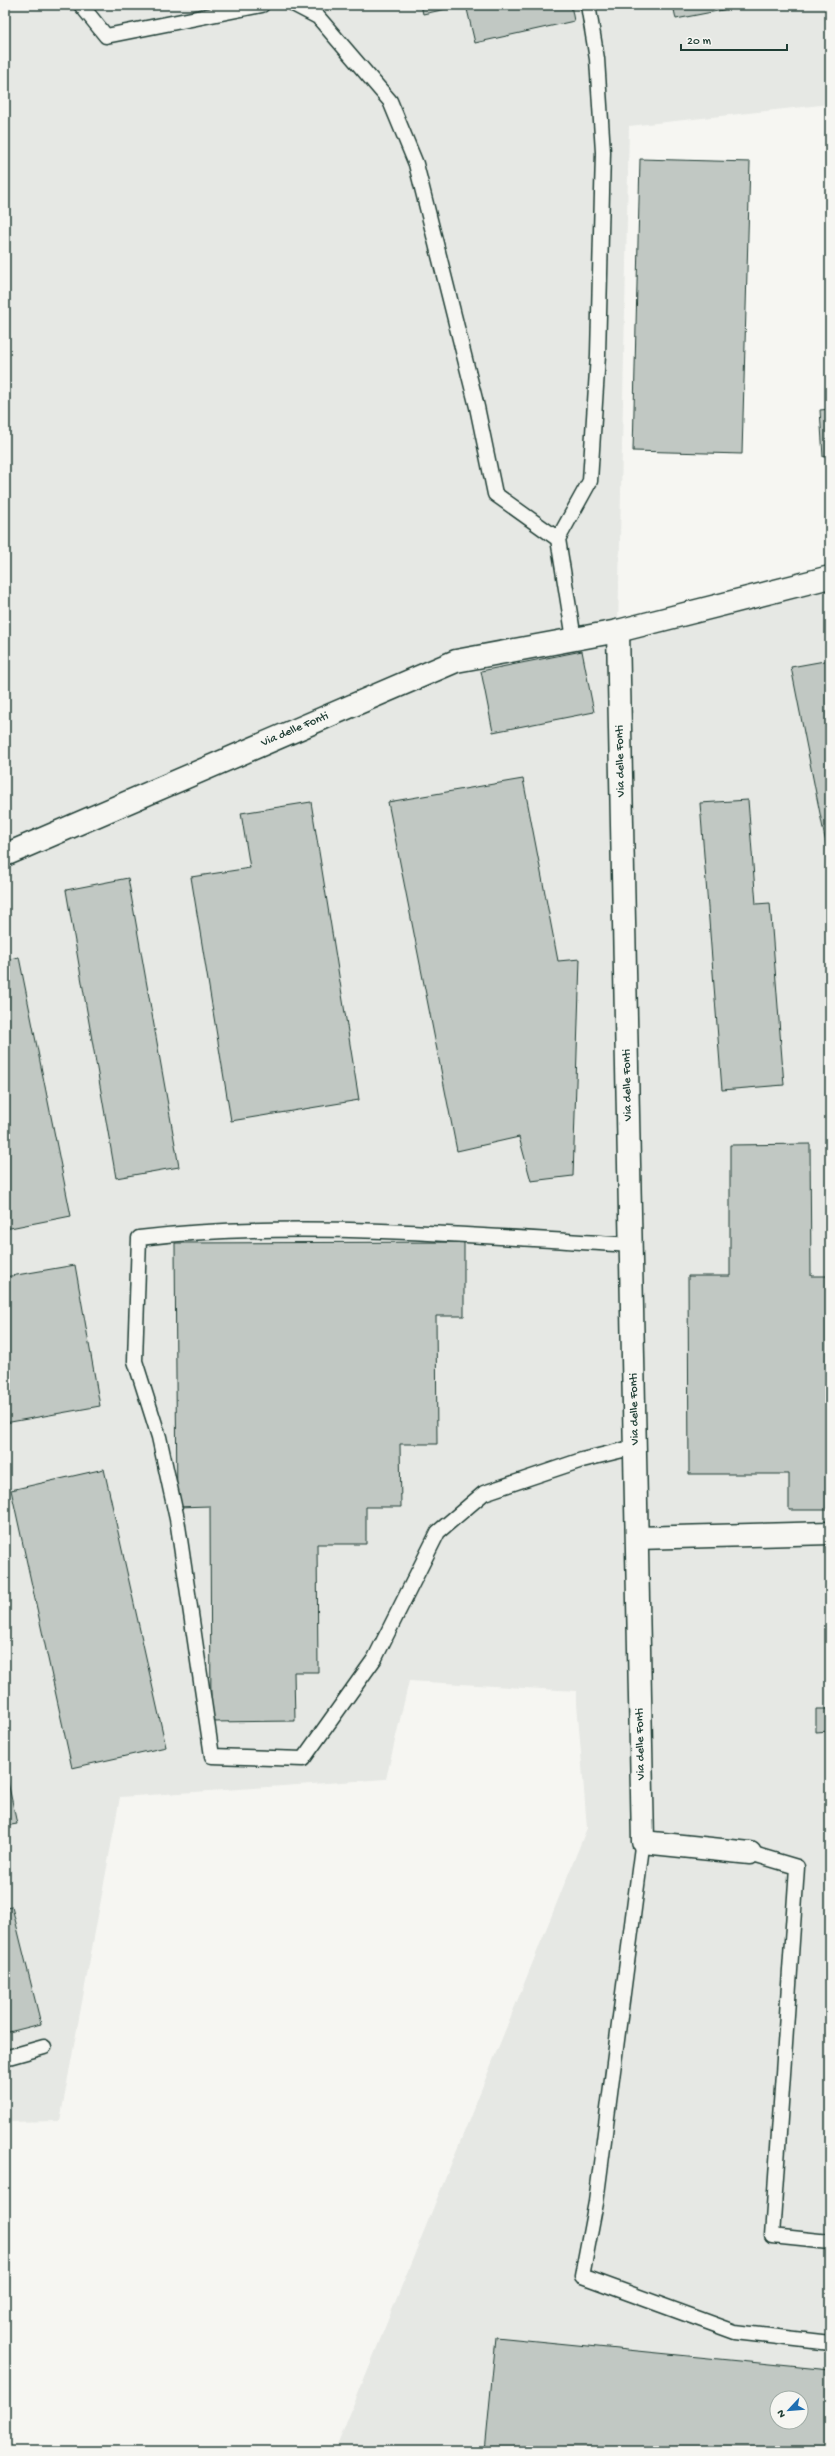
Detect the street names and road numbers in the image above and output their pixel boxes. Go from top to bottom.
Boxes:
street label: Via delle Fonti [258,709,331,751]
street label: Via delle Fonti [613,725,629,798]
street label: Via delle Fonti [620,1049,636,1122]
street label: Via delle Fonti [627,1373,643,1446]
street label: Via delle Fonti [633,1708,649,1781]

